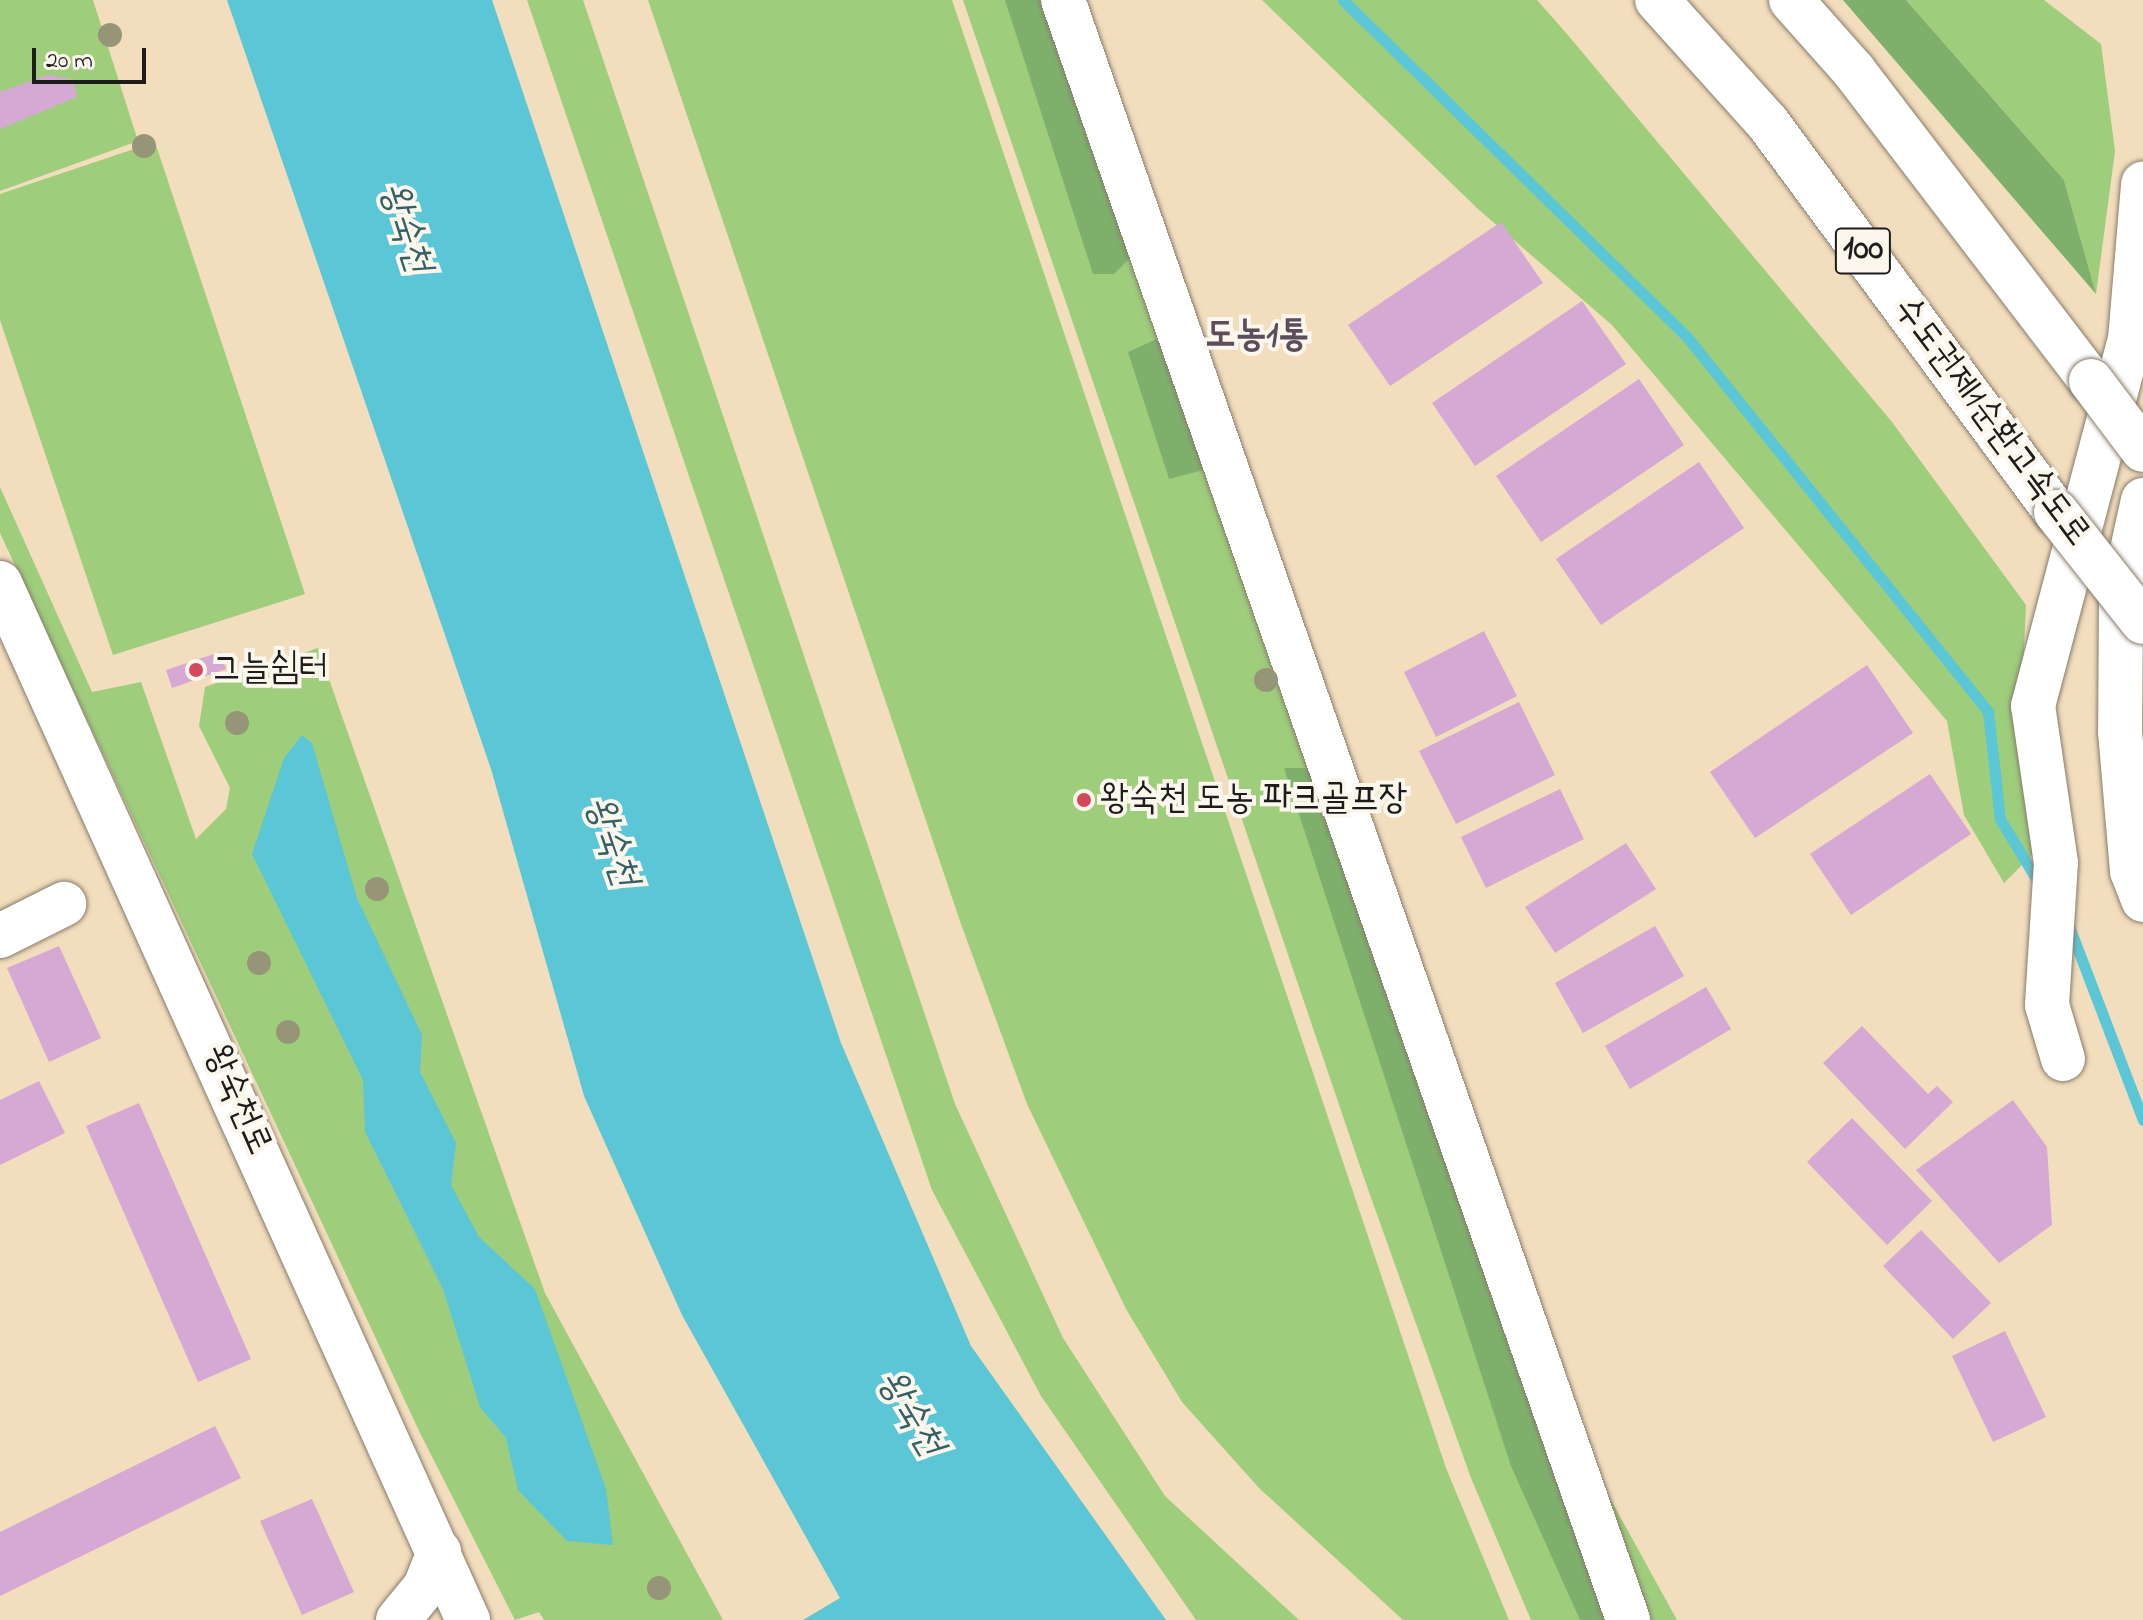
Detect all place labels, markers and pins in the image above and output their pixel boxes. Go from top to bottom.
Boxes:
place label: 그늘쉼터 [212,648,328,692]
marker: 그늘쉼터 [187,661,205,679]
place label: 왕숙천 도농 파크골프장 [1100,778,1408,822]
marker: 왕숙천 도농 파크골프장 [1075,791,1093,809]

